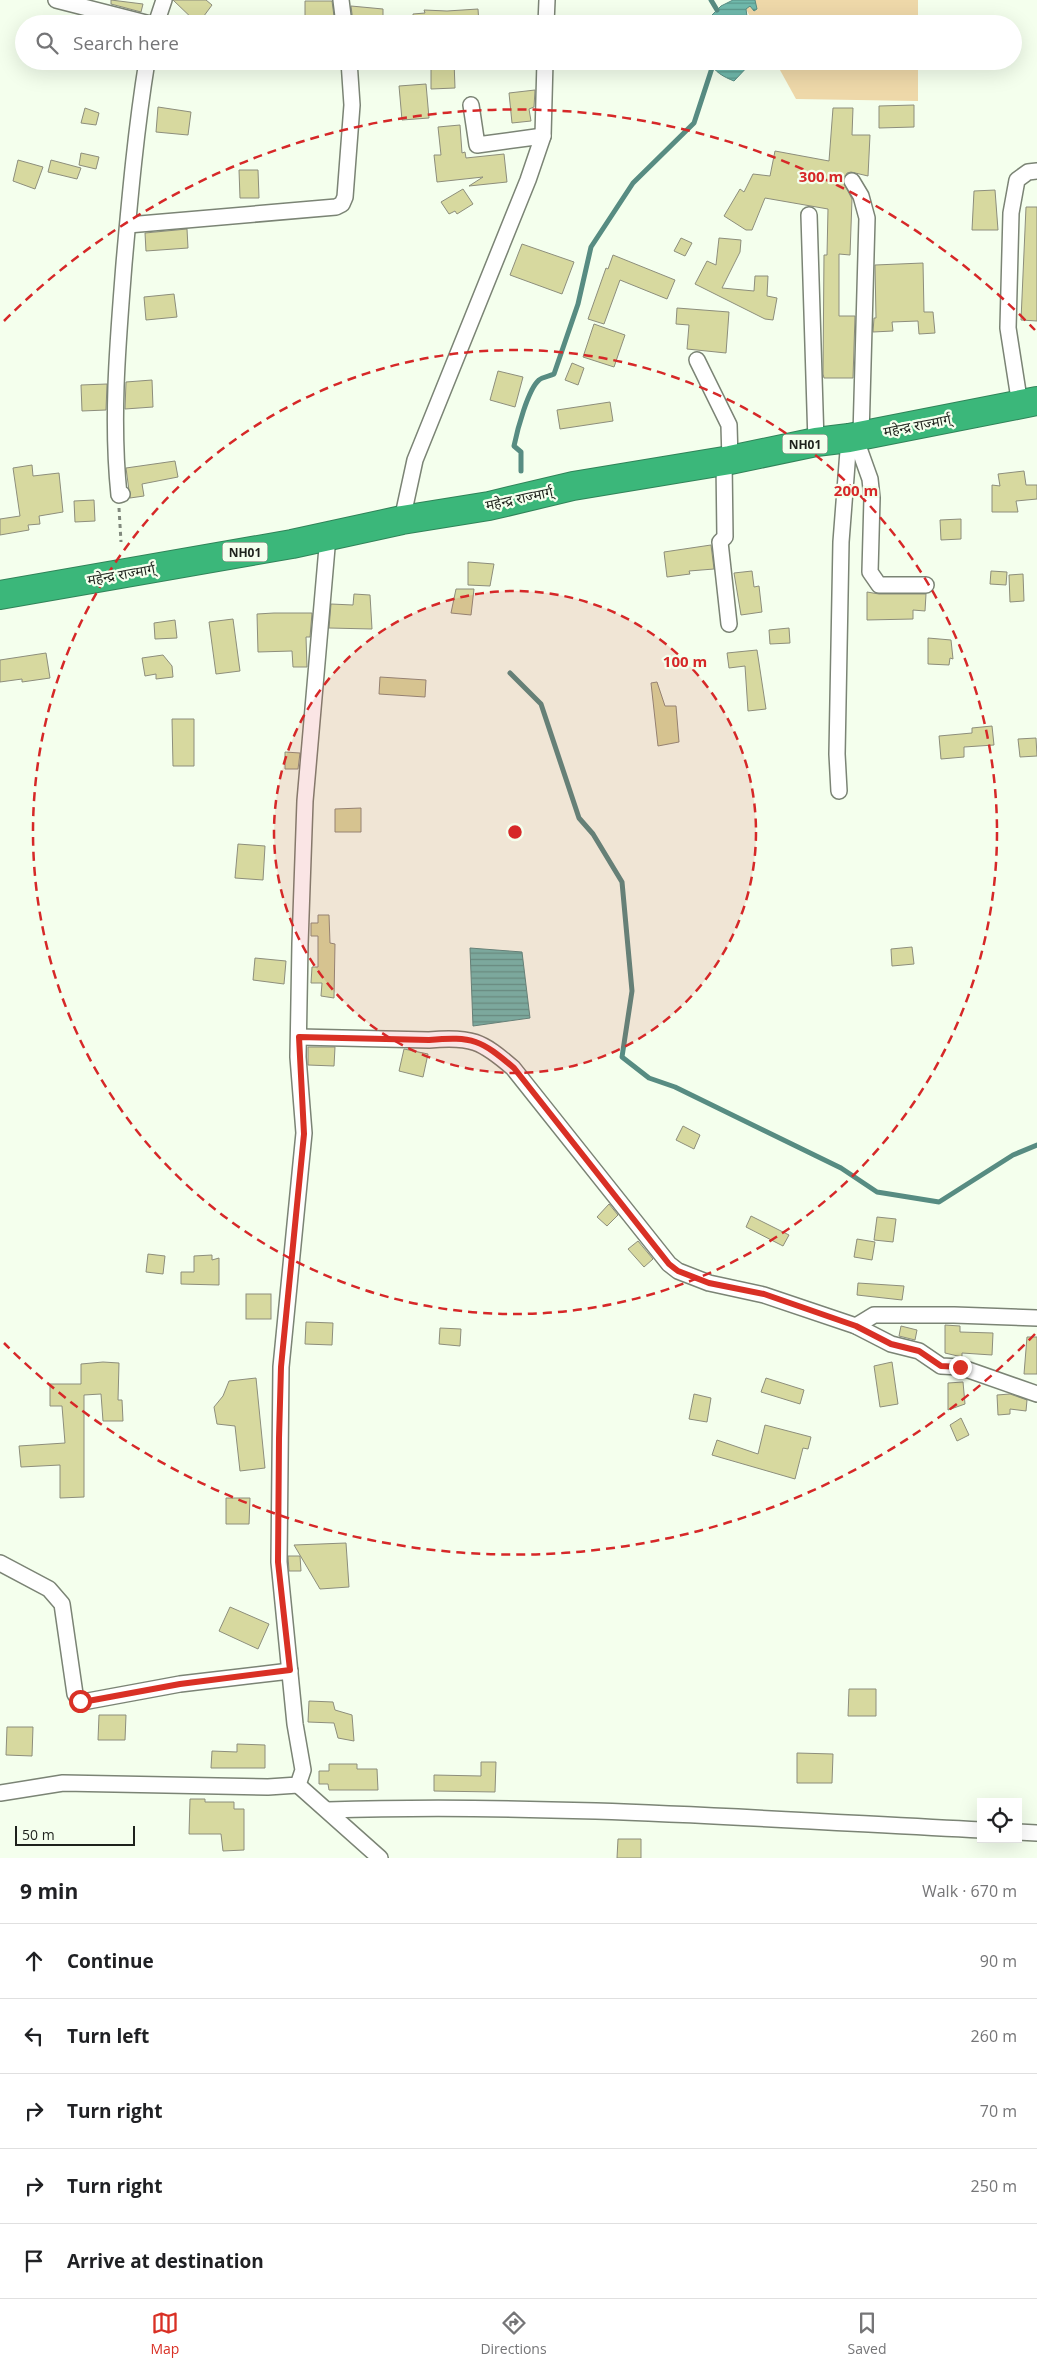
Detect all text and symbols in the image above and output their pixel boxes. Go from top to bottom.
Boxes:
search box [15,15,1022,70]
icon: search [33,29,61,57]
text: Search here [73,30,179,56]
text: 300 m [799,166,843,186]
street label: महेन्द्र राज्मार्ग् [882,409,955,442]
road number: NH01 [782,434,828,454]
text: 200 m [834,480,878,500]
street label: महेन्द्र राज्मार्ग् [484,481,557,515]
road number: NH01 [222,542,268,562]
street label: महेन्द्र राज्मार्ग् [86,558,158,590]
text: 100 m [663,651,707,671]
centre of rings [506,823,524,841]
route end [949,1356,972,1379]
route start [69,1690,92,1713]
map controls [977,1798,1022,1843]
button: locate [977,1798,1022,1843]
scale bar [15,1823,135,1846]
text: 50 m [22,1825,55,1844]
text: 9 min [20,1877,78,1905]
text: Walk · 670 m [922,1880,1017,1902]
icon: ahead [20,1947,48,1975]
text: Continue [67,1948,154,1974]
text: 90 m [980,1950,1017,1972]
icon: left [20,2022,48,2050]
text: Turn left [67,2023,149,2049]
text: 260 m [971,2025,1017,2047]
icon: right [20,2097,48,2125]
text: Turn right [67,2098,162,2124]
text: 70 m [980,2100,1017,2122]
icon: right [20,2172,48,2200]
text: Turn right [67,2173,162,2199]
text: 250 m [971,2175,1017,2197]
icon: arrive [20,2247,48,2275]
text: Arrive at destination [67,2248,264,2274]
tab: Map [150,2309,179,2358]
tab: Directions [480,2309,547,2358]
tab: Saved [848,2309,886,2358]

